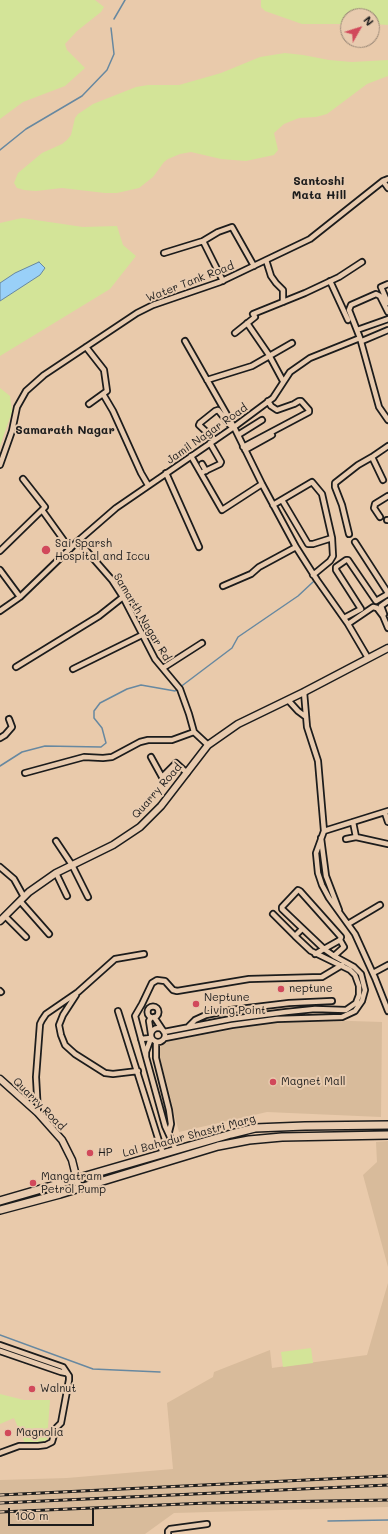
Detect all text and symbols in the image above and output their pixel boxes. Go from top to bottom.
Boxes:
north arrow [340,8,380,48]
text: N [360,13,377,29]
district label: Santoshi Mata Hill [292,174,346,202]
street label: Water Tank Road [144,259,236,305]
street label: Jamil Nagar Road [164,401,250,467]
district label: Samarath Nagar [15,423,115,437]
place label: Sai Sparsh Hospital and Iccu [55,537,150,563]
marker: Sai Sparsh Hospital and Iccu [40,544,52,556]
street label: Samarth Nagar Rd [111,571,173,663]
street label: Quarry Road [129,761,185,821]
place label: neptune [289,982,332,996]
marker: neptune [276,984,286,994]
place label: Neptune Living Point [204,991,266,1017]
marker: Neptune Living Point [191,999,201,1009]
street label: Quarry Road [10,1075,68,1133]
place label: Magnet Mall [281,1075,345,1089]
marker: Magnet Mall [268,1077,278,1087]
street label: Lal Bahadur Shastri Marg [121,1112,257,1160]
place label: HP [98,1146,113,1160]
marker: HP [85,1148,95,1158]
place label: Mangatram Petrol Pump [41,1170,106,1196]
marker: Mangatram Petrol Pump [28,1178,38,1188]
place label: Walnut [40,1382,76,1396]
marker: Walnut [27,1384,37,1394]
place label: Magnolia [16,1426,64,1440]
marker: Magnolia [3,1428,13,1438]
scale bar [10,1500,96,1526]
text: 100 m [15,1507,49,1523]

